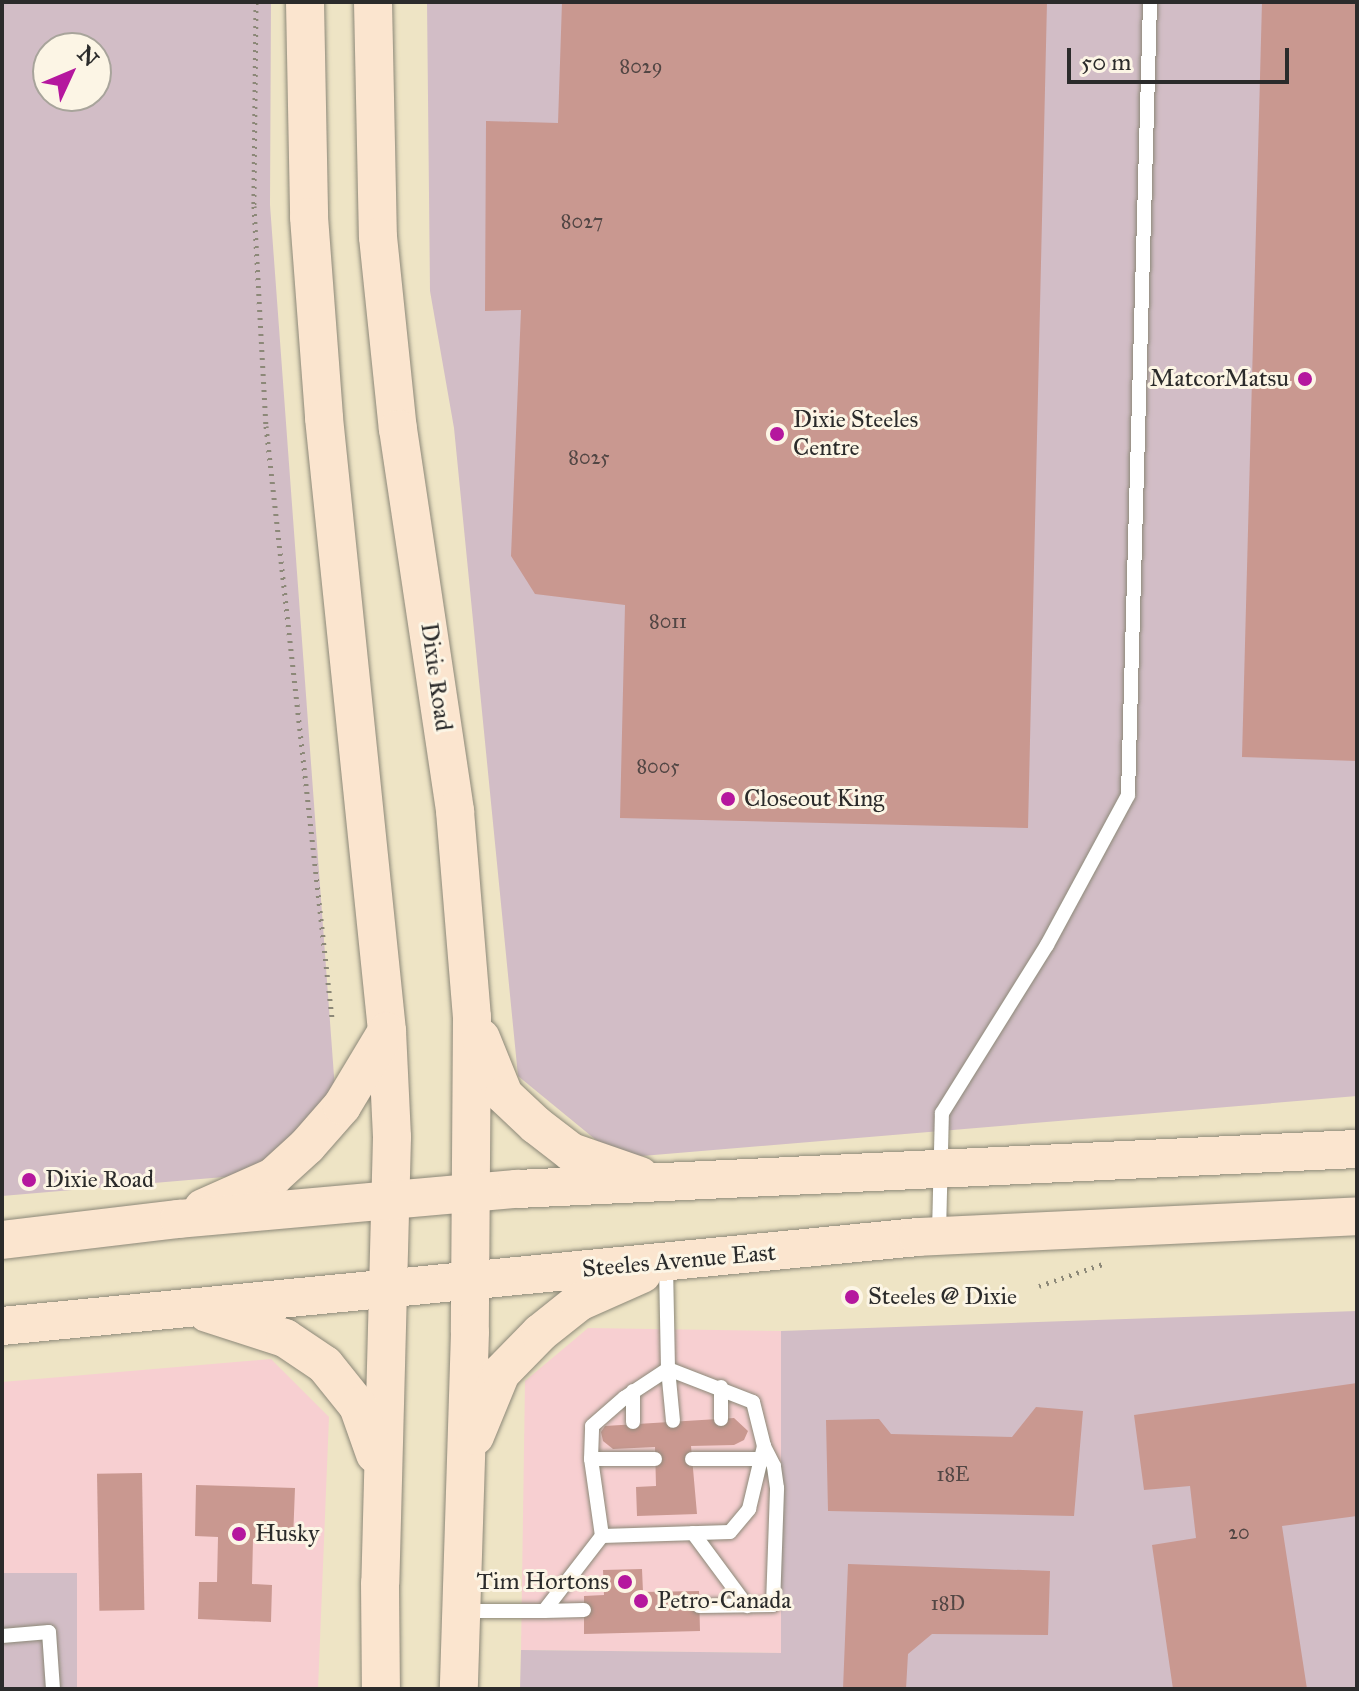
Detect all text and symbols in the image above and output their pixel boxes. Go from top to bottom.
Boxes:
north arrow [32,32,112,112]
scale bar [1071,32,1293,82]
text: N [72,40,104,72]
text: 50 m [1081,47,1131,77]
house number: 8029 [620,54,662,78]
house number: 8027 [561,209,603,233]
place label: MatcorMatsu [1150,365,1289,393]
marker: MatcorMatsu [1296,370,1314,388]
place label: Dixie Steeles Centre [793,406,918,462]
marker: Dixie Steeles Centre [768,425,786,443]
house number: 8025 [568,445,610,469]
house number: 8011 [649,609,687,633]
street label: Dixie Road [414,621,458,733]
house number: 8005 [636,754,680,778]
place label: Closeout King [744,785,884,813]
marker: Closeout King [719,790,737,808]
place label: Dixie Road [45,1166,154,1194]
marker: Dixie Road [20,1171,38,1189]
street label: Steeles Avenue East [581,1238,777,1284]
place label: Steeles @ Dixie [868,1283,1017,1311]
marker: Steeles @ Dixie [843,1288,861,1306]
house number: 18E [937,1462,969,1486]
place label: Husky [255,1520,319,1548]
house number: 20 [1228,1520,1250,1544]
marker: Husky [230,1525,248,1543]
place label: Tim Hortons [476,1568,609,1596]
marker: Tim Hortons [616,1573,634,1591]
place label: Petro-Canada [657,1587,791,1615]
house number: 18D [931,1591,965,1615]
marker: Petro-Canada [632,1592,650,1610]

